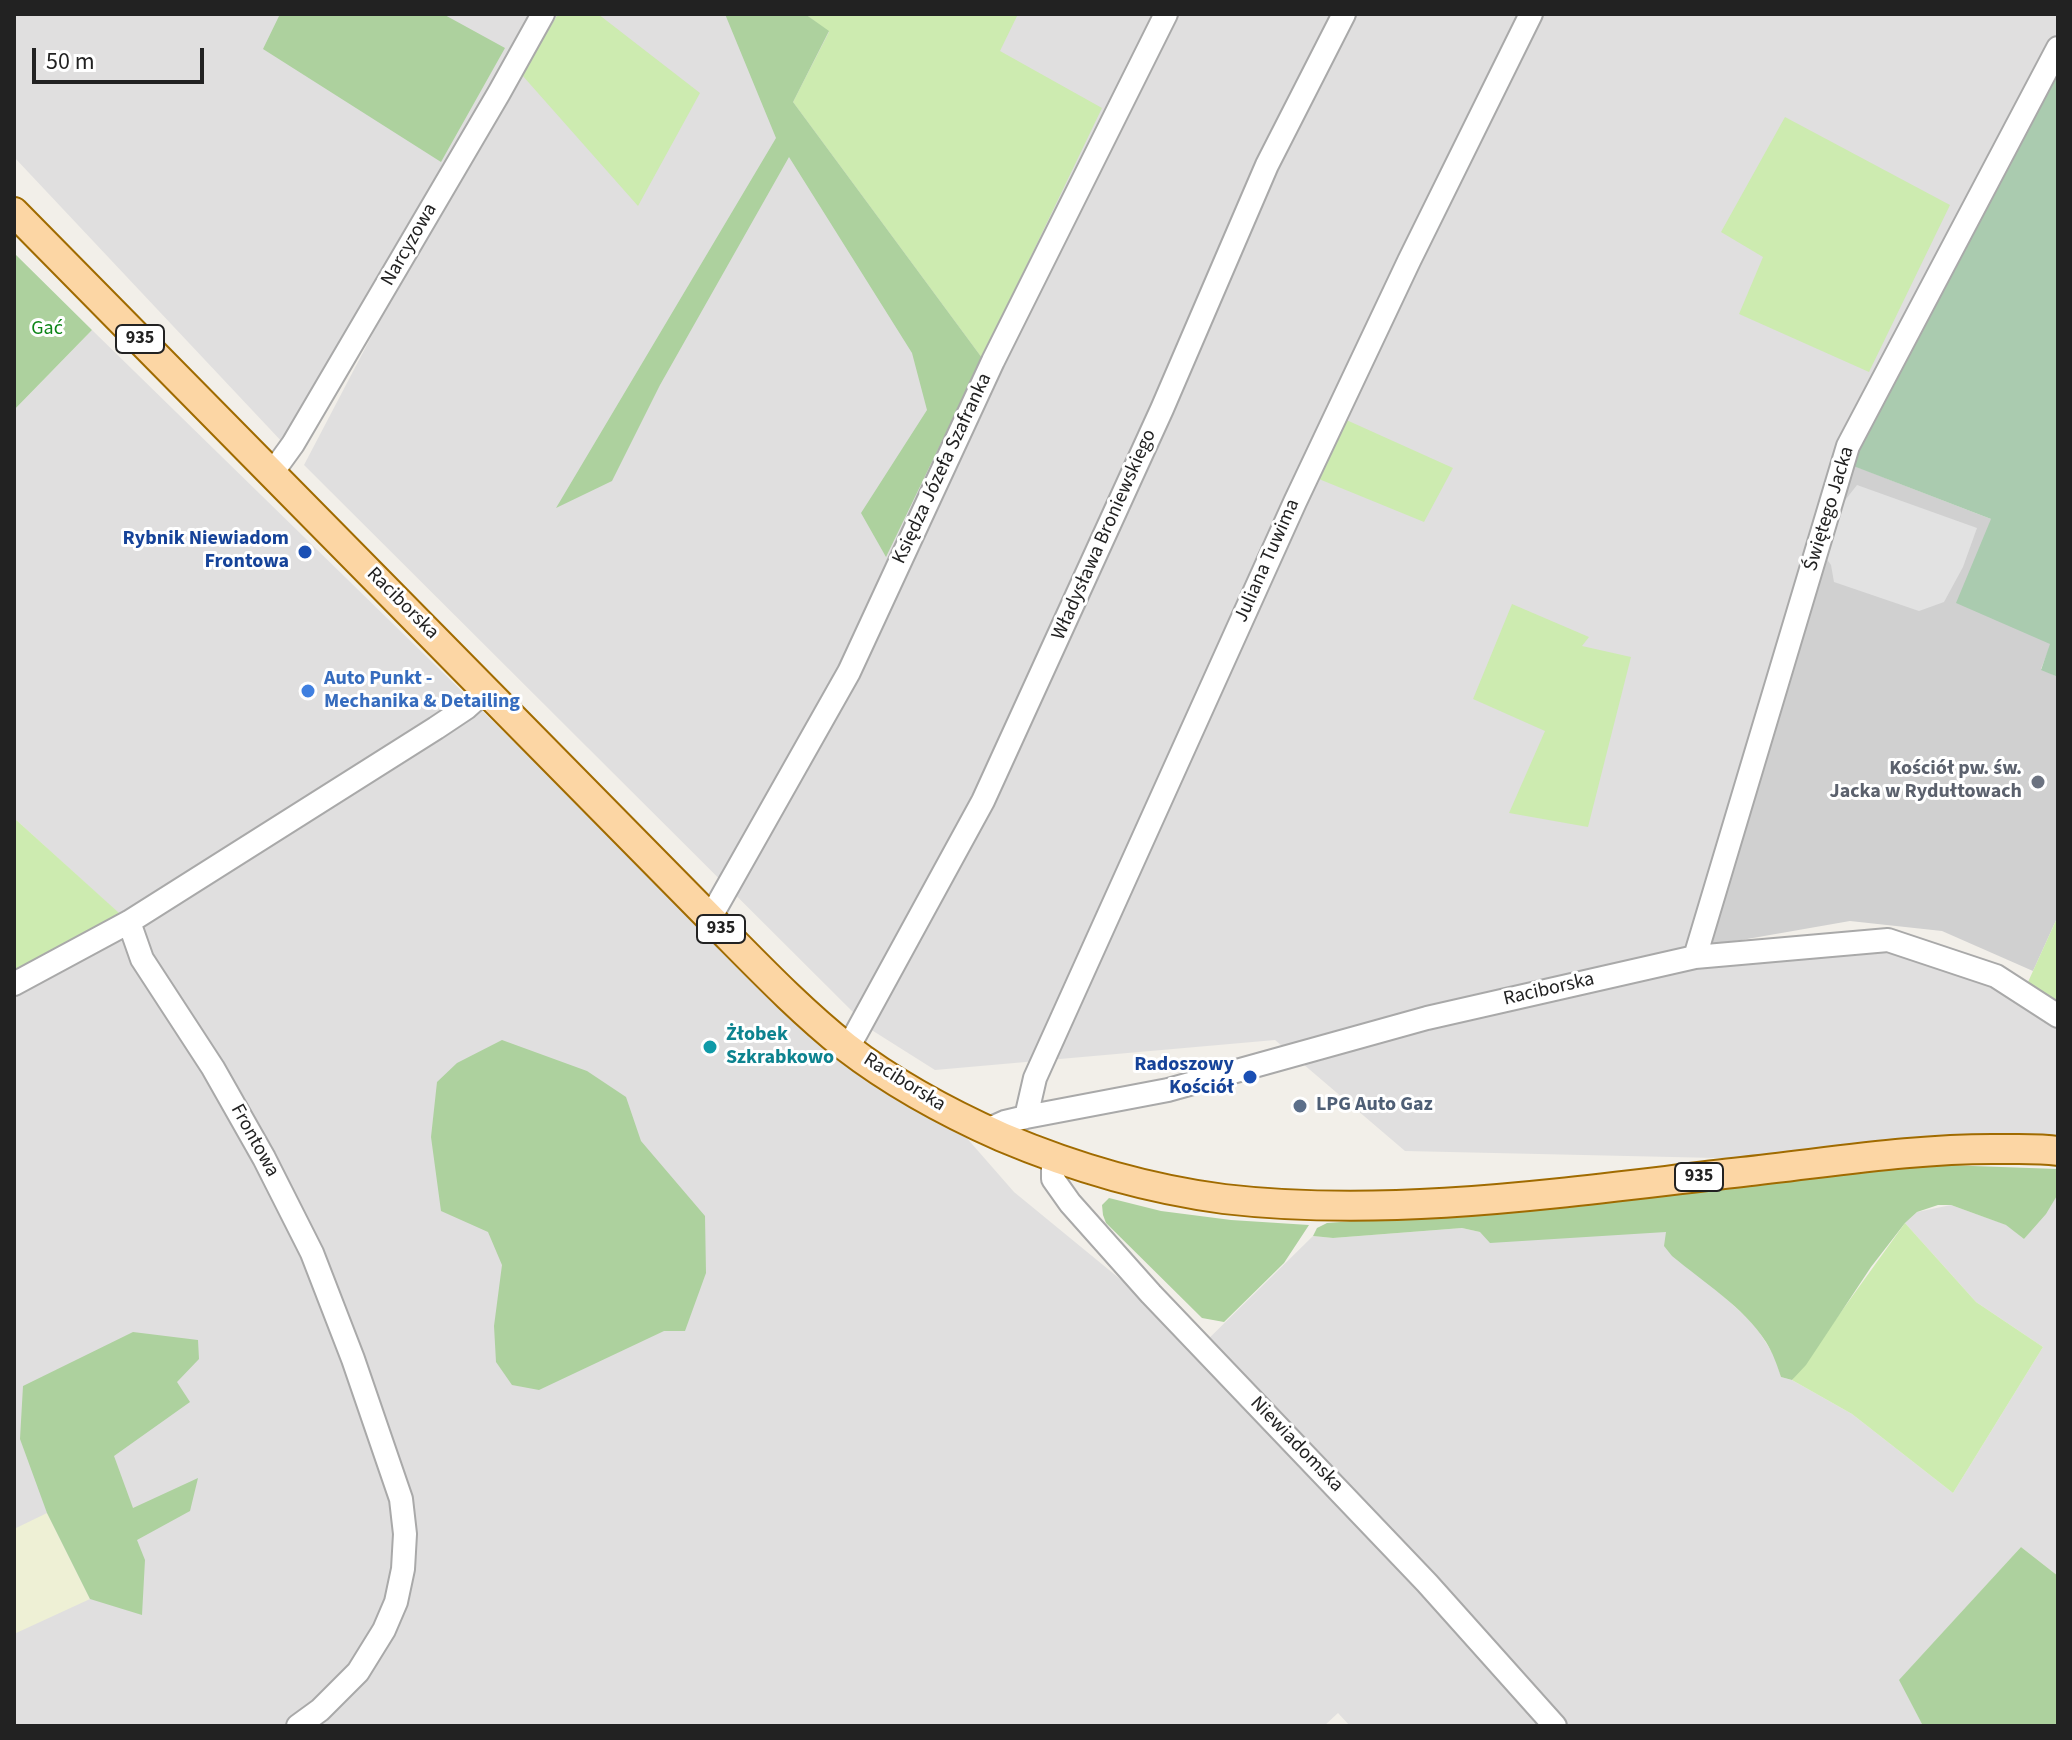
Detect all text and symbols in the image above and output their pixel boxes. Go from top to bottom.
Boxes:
scale bar [36,32,208,82]
text: 50 m [46,44,95,79]
street label: Narcyzowa [377,200,443,290]
park label: Gać [31,318,63,342]
road number: 935 [116,325,164,353]
street label: Księdza Józefa Szafranka [888,370,998,568]
street label: Władysława Broniewskiego [1048,426,1162,644]
street label: Świętego Jacka [1800,444,1860,574]
street label: Juliana Tuwima [1230,496,1306,626]
place label: Rybnik Niewiadom Frontowa [123,528,289,575]
marker: Rybnik Niewiadom Frontowa [296,543,314,561]
street label: Raciborska [361,563,443,645]
place label: Auto Punkt - Mechanika & Detailing [324,668,520,715]
marker: Auto Punkt - Mechanika & Detailing [299,682,317,700]
place label: Kościół pw. św. Jacka w Rydułtowach [1830,758,2022,805]
marker: Kościół pw. św. Jacka w Rydułtowach [2029,773,2047,791]
road number: 935 [697,915,745,943]
street label: Raciborska [1501,968,1597,1012]
place label: Żłobek Szkrabkowo [726,1024,834,1071]
marker: Żłobek Szkrabkowo [701,1038,719,1056]
street label: Raciborska [858,1048,950,1118]
place label: Radoszowy Kościół [1134,1054,1234,1101]
marker: Radoszowy Kościół [1241,1068,1259,1086]
place label: LPG Auto Gaz [1316,1094,1433,1118]
marker: LPG Auto Gaz [1291,1097,1309,1115]
street label: Frontowa [224,1100,284,1182]
road number: 935 [1675,1163,1723,1191]
street label: Niewiadomska [1244,1392,1348,1498]

